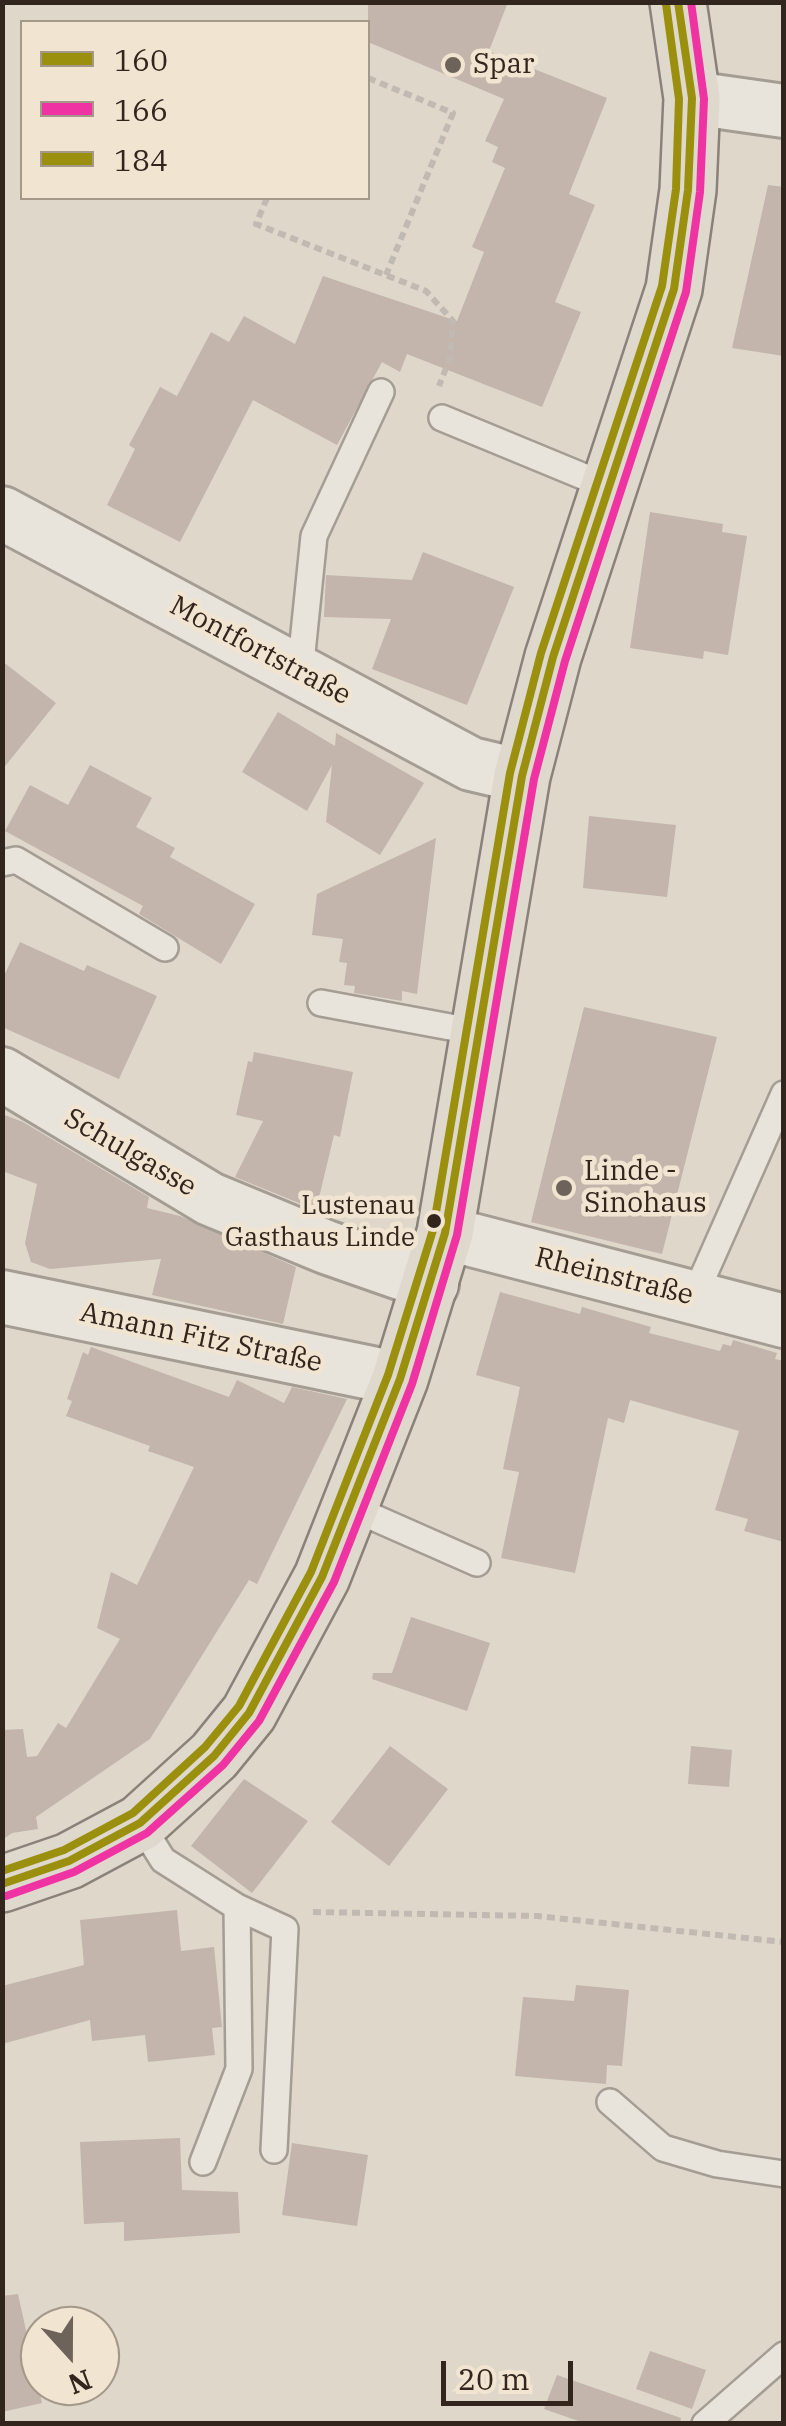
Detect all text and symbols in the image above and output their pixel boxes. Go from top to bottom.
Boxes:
legend [20,20,370,200]
text: 160 [114,40,168,79]
place label: Spar [473,48,534,82]
marker: Spar [442,54,464,76]
text: 166 [114,90,168,129]
text: 184 [114,140,168,179]
street label: Montfortstraße [164,589,356,713]
street label: Schulgasse [58,1102,202,1204]
place label: Linde - Sinohaus [584,1155,707,1221]
marker: Linde - Sinohaus [553,1177,575,1199]
place label: Lustenau Gasthaus Linde [225,1190,415,1252]
marker: Lustenau Gasthaus Linde [424,1211,444,1231]
street label: Rheinstraße [531,1241,697,1313]
street label: Amann Fitz Straße [77,1296,325,1380]
north arrow [20,2306,120,2406]
scale bar [446,2341,578,2403]
text: 20 m [458,2359,530,2398]
text: N [63,2361,97,2404]

